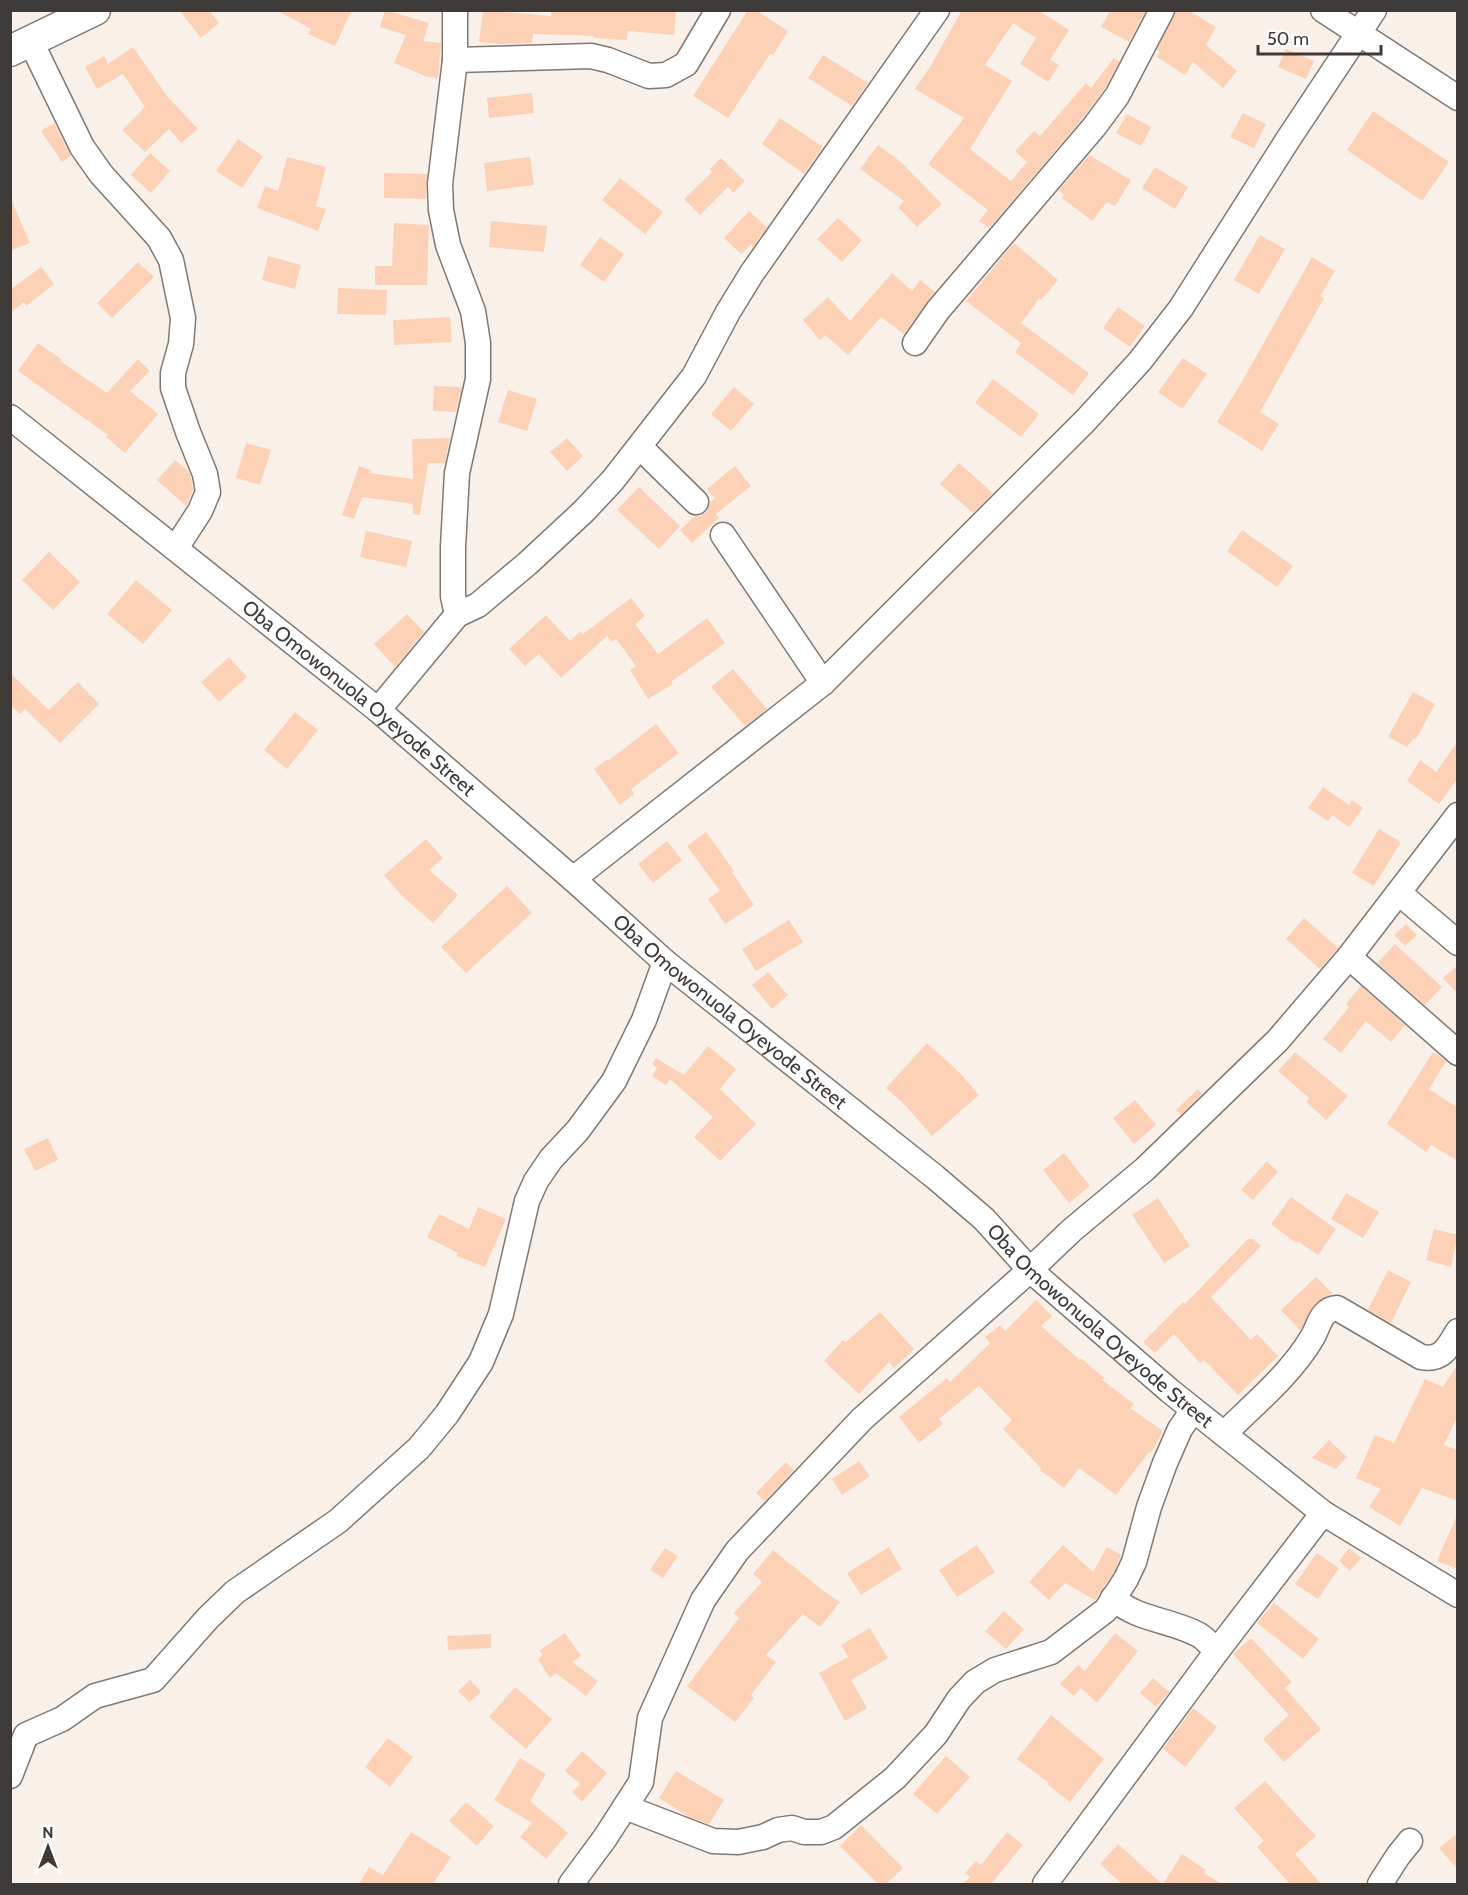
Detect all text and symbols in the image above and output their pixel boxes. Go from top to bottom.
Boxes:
scale bar [1258,18,1381,56]
text: 50 m [1267,28,1309,50]
street label: Oba Omowonuola Oyeyode Street [238,595,481,801]
street label: Oba Omowonuola Oyeyode Street [608,909,852,1114]
street label: Oba Omowonuola Oyeyode Street [982,1219,1218,1433]
north arrow [18,1817,78,1877]
text: N [42,1823,54,1842]

